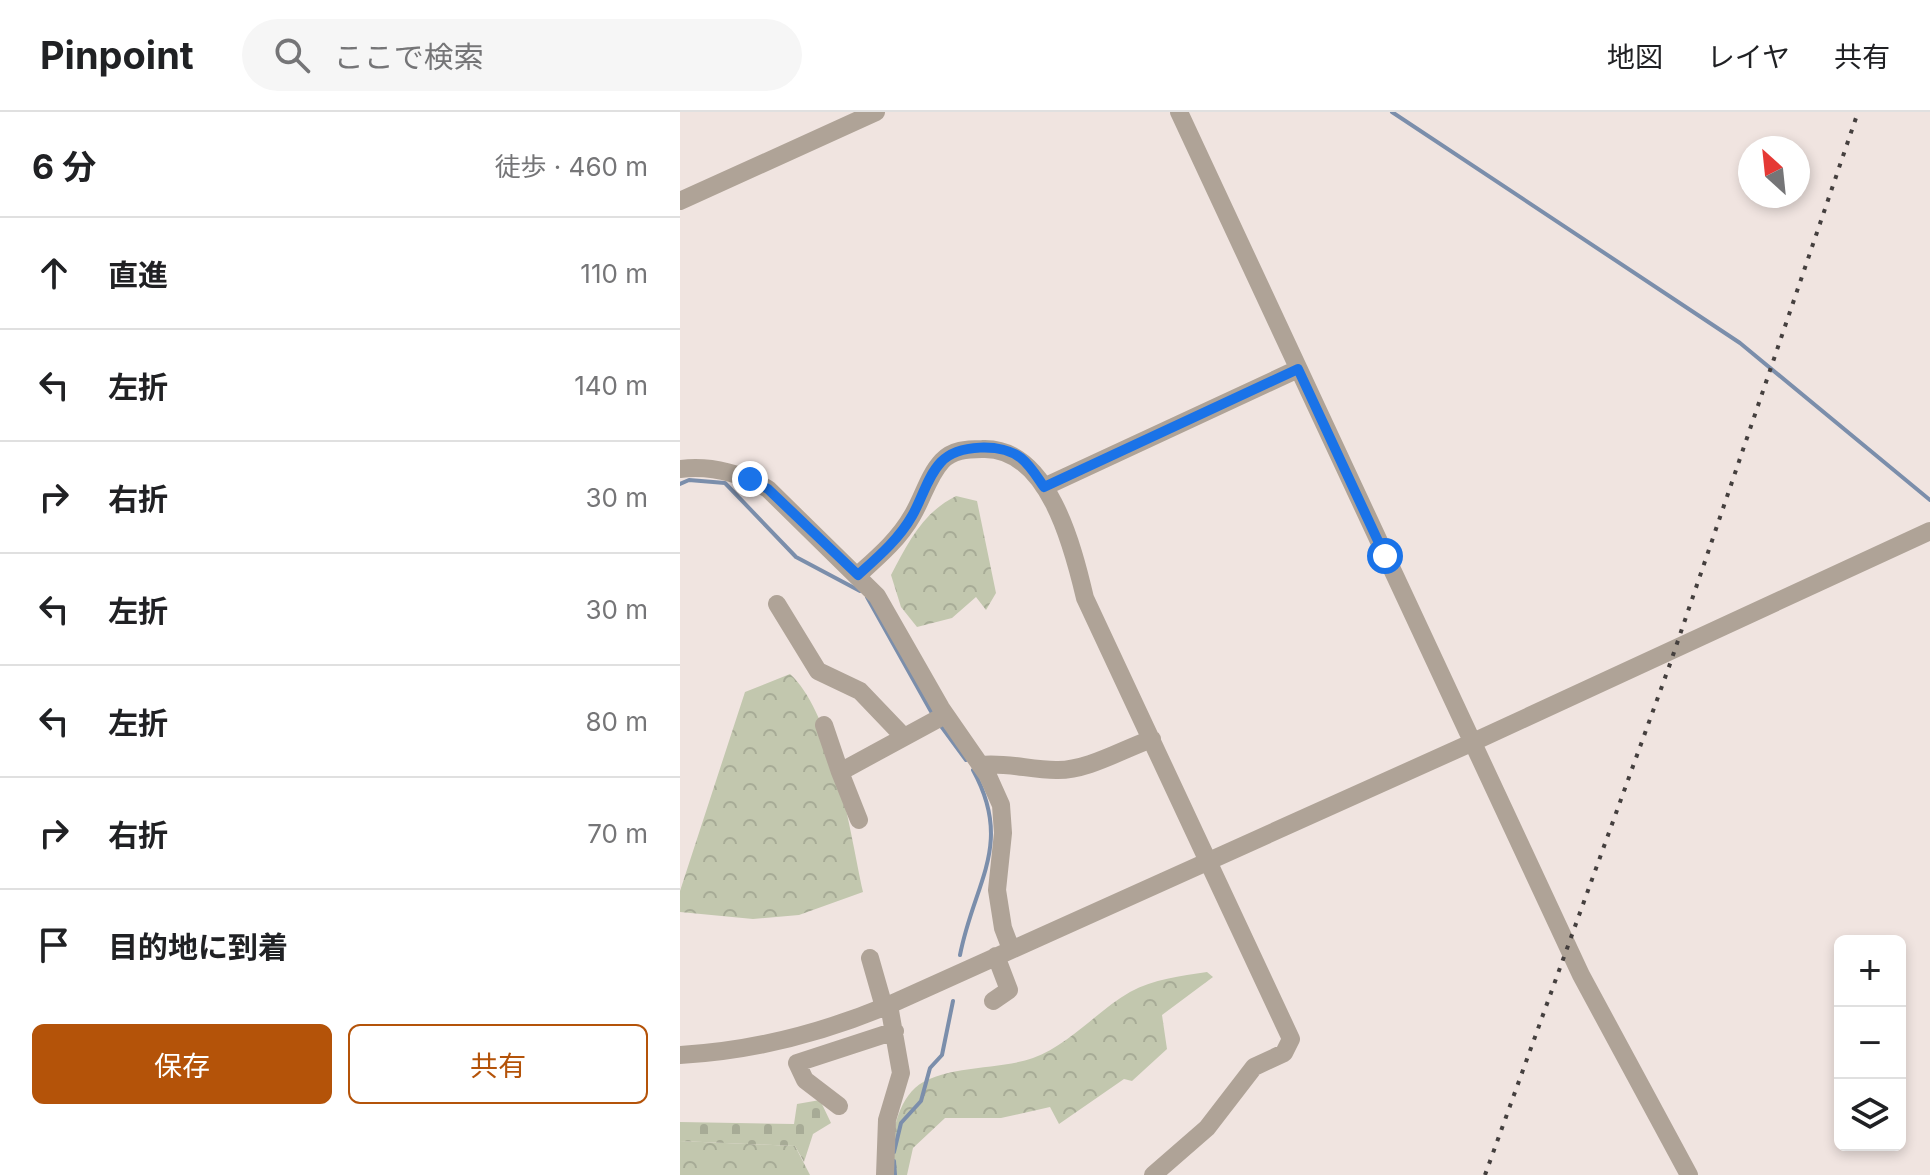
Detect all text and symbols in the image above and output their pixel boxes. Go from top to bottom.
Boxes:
search box [242,19,802,91]
text: Pinpoint [40,32,194,78]
icon: search [270,33,314,77]
text: ここで検索 [334,39,484,75]
text: 地図 [1607,40,1663,74]
text: レイヤ [1707,40,1790,74]
text: 共有 [1834,40,1890,74]
north arrow [1738,136,1810,208]
text: 6 分 [32,146,96,187]
text: 徒歩 · 460 m [494,151,648,182]
icon: ahead [32,251,76,295]
text: 直進 [108,257,168,293]
text: 110 m [580,258,648,289]
icon: left [32,363,76,407]
text: 左折 [108,369,168,405]
text: 140 m [574,370,648,401]
route end [732,461,768,497]
icon: right [32,475,76,519]
text: 右折 [108,481,168,517]
text: 30 m [585,482,648,513]
route start [1367,538,1403,574]
icon: left [32,587,76,631]
text: 左折 [108,593,168,629]
text: 30 m [585,594,648,625]
icon: left [32,699,76,743]
text: 左折 [108,705,168,741]
text: 80 m [585,706,648,737]
icon: right [32,811,76,855]
text: 右折 [108,817,168,853]
text: 70 m [587,818,648,849]
icon: arrive [32,923,76,967]
text: 目的地に到着 [108,929,288,965]
map controls [1834,935,1906,1151]
button: + [1834,935,1906,1007]
button: − [1834,1007,1906,1079]
button: 保存 [32,1024,332,1104]
button: 共有 [348,1024,648,1104]
button: layers [1834,1079,1906,1151]

